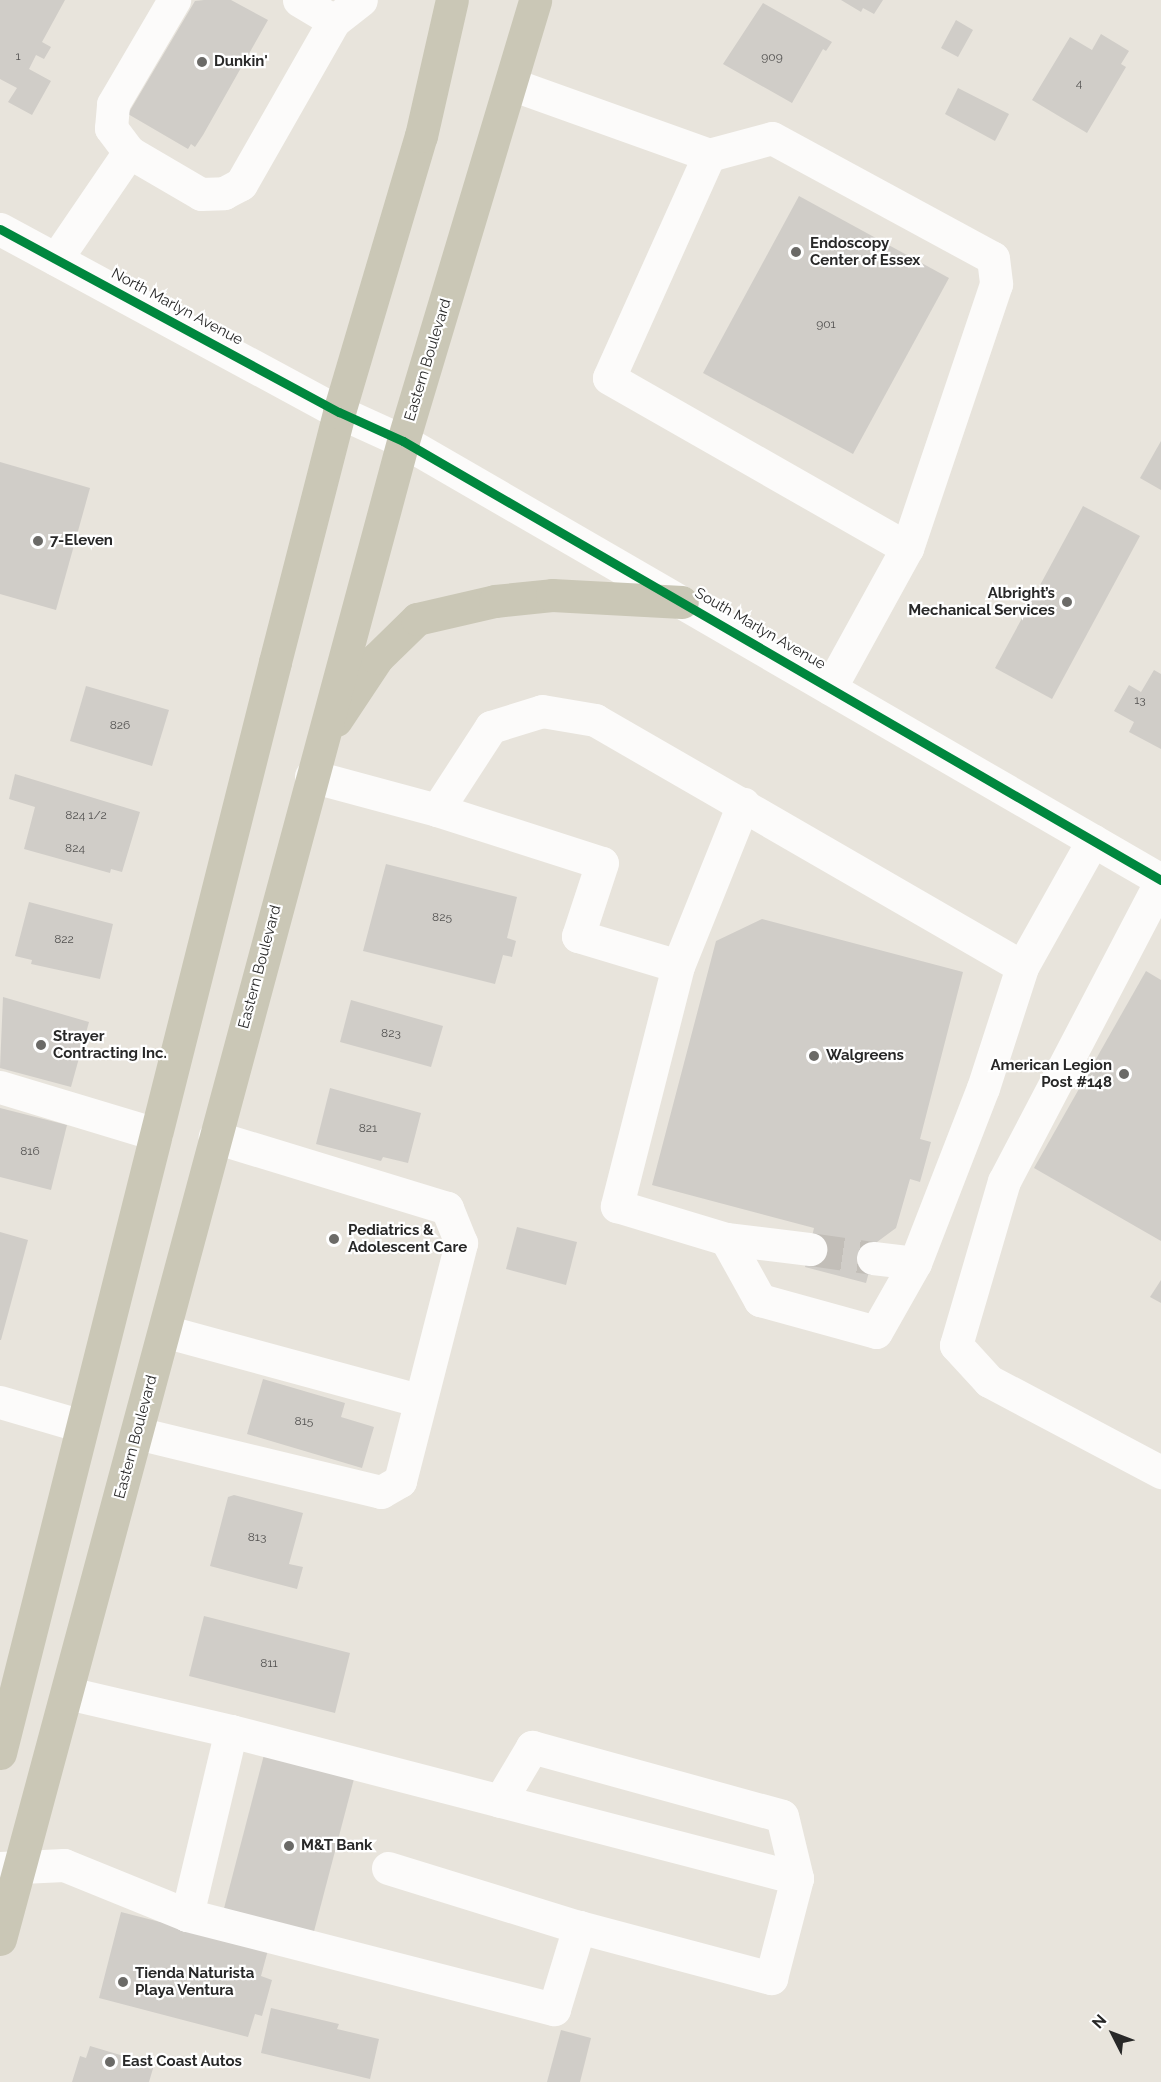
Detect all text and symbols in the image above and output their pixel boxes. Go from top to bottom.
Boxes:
house number: 1 [15,50,21,64]
house number: 909 [761,51,783,65]
place label: Dunkin' [214,53,268,71]
marker: Dunkin' [195,55,209,69]
house number: 4 [1076,77,1082,91]
place label: Endoscopy Center of Essex [810,234,921,269]
marker: Endoscopy Center of Essex [787,243,805,261]
street label: North Marlyn Avenue [108,265,246,349]
street label: Eastern Boulevard [401,297,455,423]
house number: 901 [816,318,836,332]
place label: 7-Eleven [50,532,113,550]
marker: 7-Eleven [31,534,45,548]
street label: South Marlyn Avenue [691,584,829,674]
place label: Albright’s Mechanical Services [908,584,1055,619]
marker: Albright’s Mechanical Services [1060,595,1074,609]
house number: 13 [1134,694,1146,708]
house number: 826 [110,719,130,733]
house number: 824 1/2 [65,809,107,823]
house number: 824 [65,842,85,856]
street label: Eastern Boulevard [235,903,285,1031]
house number: 825 [432,911,452,925]
house number: 822 [54,933,74,947]
place label: Strayer Contracting Inc. [53,1027,167,1062]
house number: 823 [381,1027,401,1041]
marker: Strayer Contracting Inc. [34,1038,48,1052]
place label: Walgreens [826,1047,904,1065]
marker: Walgreens [807,1049,821,1063]
place label: American Legion Post #148 [990,1056,1112,1091]
marker: American Legion Post #148 [1117,1067,1131,1081]
house number: 821 [359,1122,377,1136]
house number: 816 [20,1145,40,1159]
place label: Pediatrics & Adolescent Care [348,1221,467,1256]
marker: Pediatrics & Adolescent Care [325,1230,343,1248]
street label: Eastern Boulevard [111,1373,161,1501]
house number: 815 [295,1415,313,1429]
house number: 813 [248,1531,266,1545]
house number: 811 [260,1657,278,1671]
place label: M&T Bank [301,1837,373,1855]
marker: M&T Bank [282,1839,296,1853]
place label: Tienda Naturista Playa Ventura [135,1964,254,1999]
marker: Tienda Naturista Playa Ventura [116,1975,130,1989]
north arrow [1083,2004,1143,2064]
text: N [1088,2011,1110,2033]
place label: East Coast Autos [122,2053,242,2071]
marker: East Coast Autos [103,2055,117,2069]

